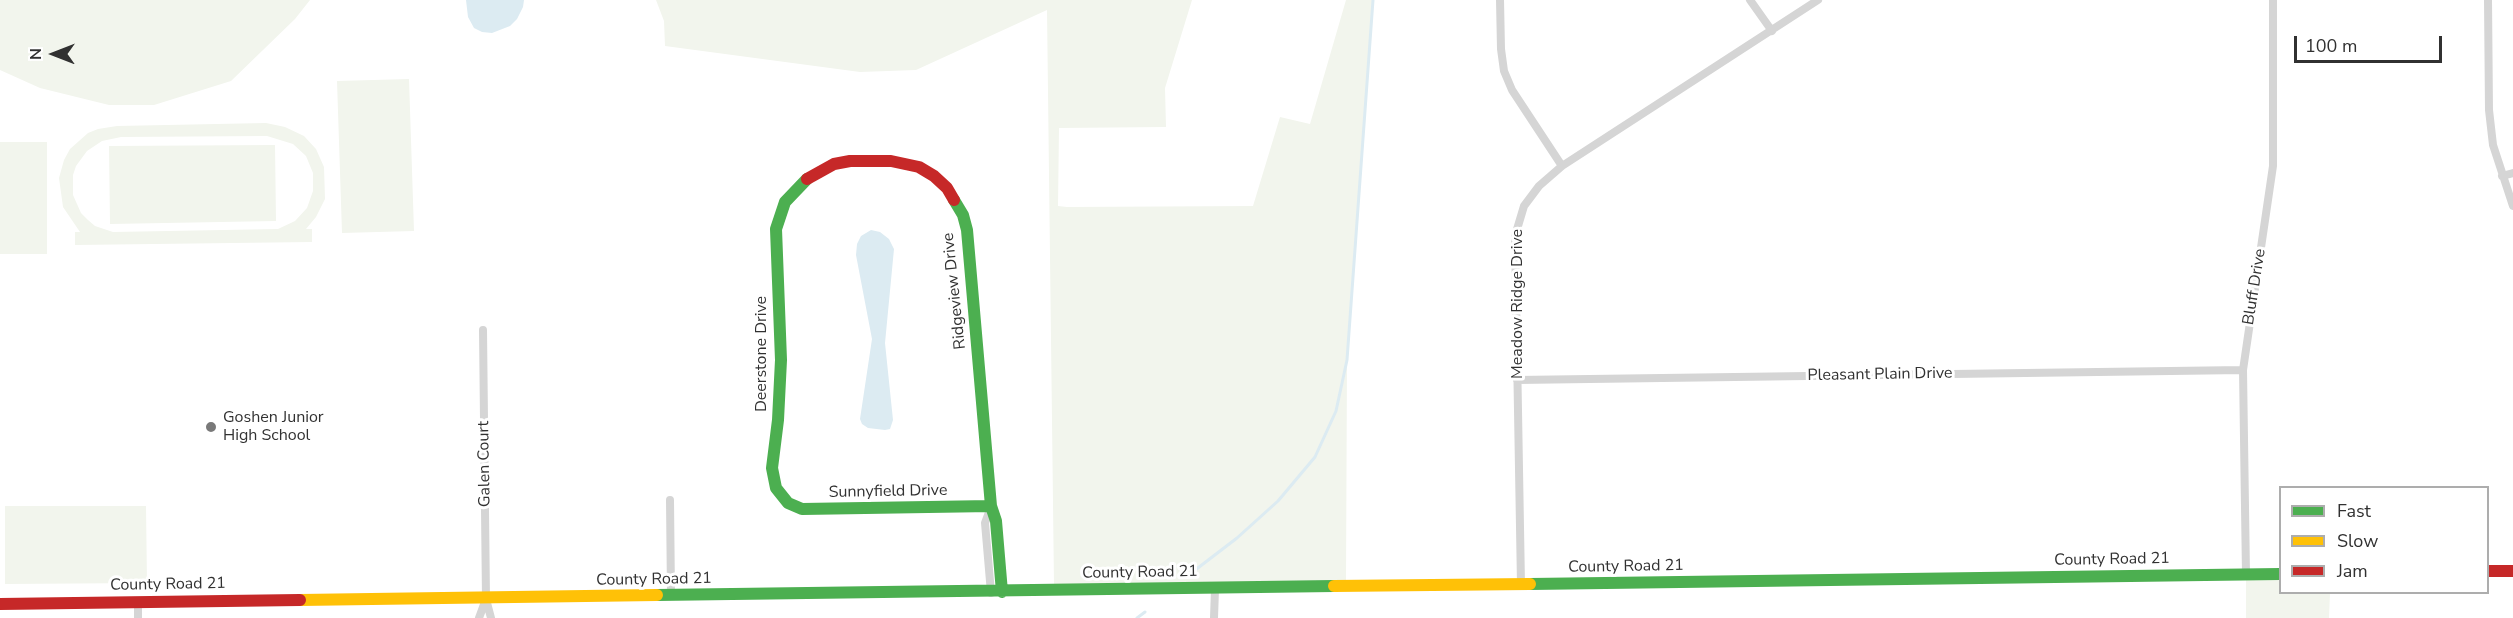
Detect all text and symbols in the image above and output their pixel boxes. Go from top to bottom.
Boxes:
north arrow [24,24,84,84]
scale bar [2297,24,2446,62]
text: 100 m [2305,34,2357,58]
text: N [25,48,47,60]
street label: Meadow Ridge Drive [1508,229,1528,379]
street label: Ridgeview Drive [939,232,971,350]
street label: Bluff Drive [2239,247,2271,327]
street label: Deerstone Drive [752,296,772,412]
street label: Pleasant Plain Drive [1807,364,1953,386]
place label: Goshen Junior High School [223,408,324,446]
marker: Goshen Junior High School [204,420,218,434]
street label: Galen Court [475,421,495,507]
street label: Sunnyfield Drive [828,481,948,503]
legend [2279,486,2489,594]
text: Fast [2337,499,2371,523]
text: Slow [2337,529,2378,553]
street label: County Road 21 [2054,549,2170,571]
street label: County Road 21 [1568,556,1684,578]
text: Jam [2337,559,2368,583]
street label: County Road 21 [1082,562,1198,584]
street label: County Road 21 [596,569,712,591]
street label: County Road 21 [110,574,226,596]

